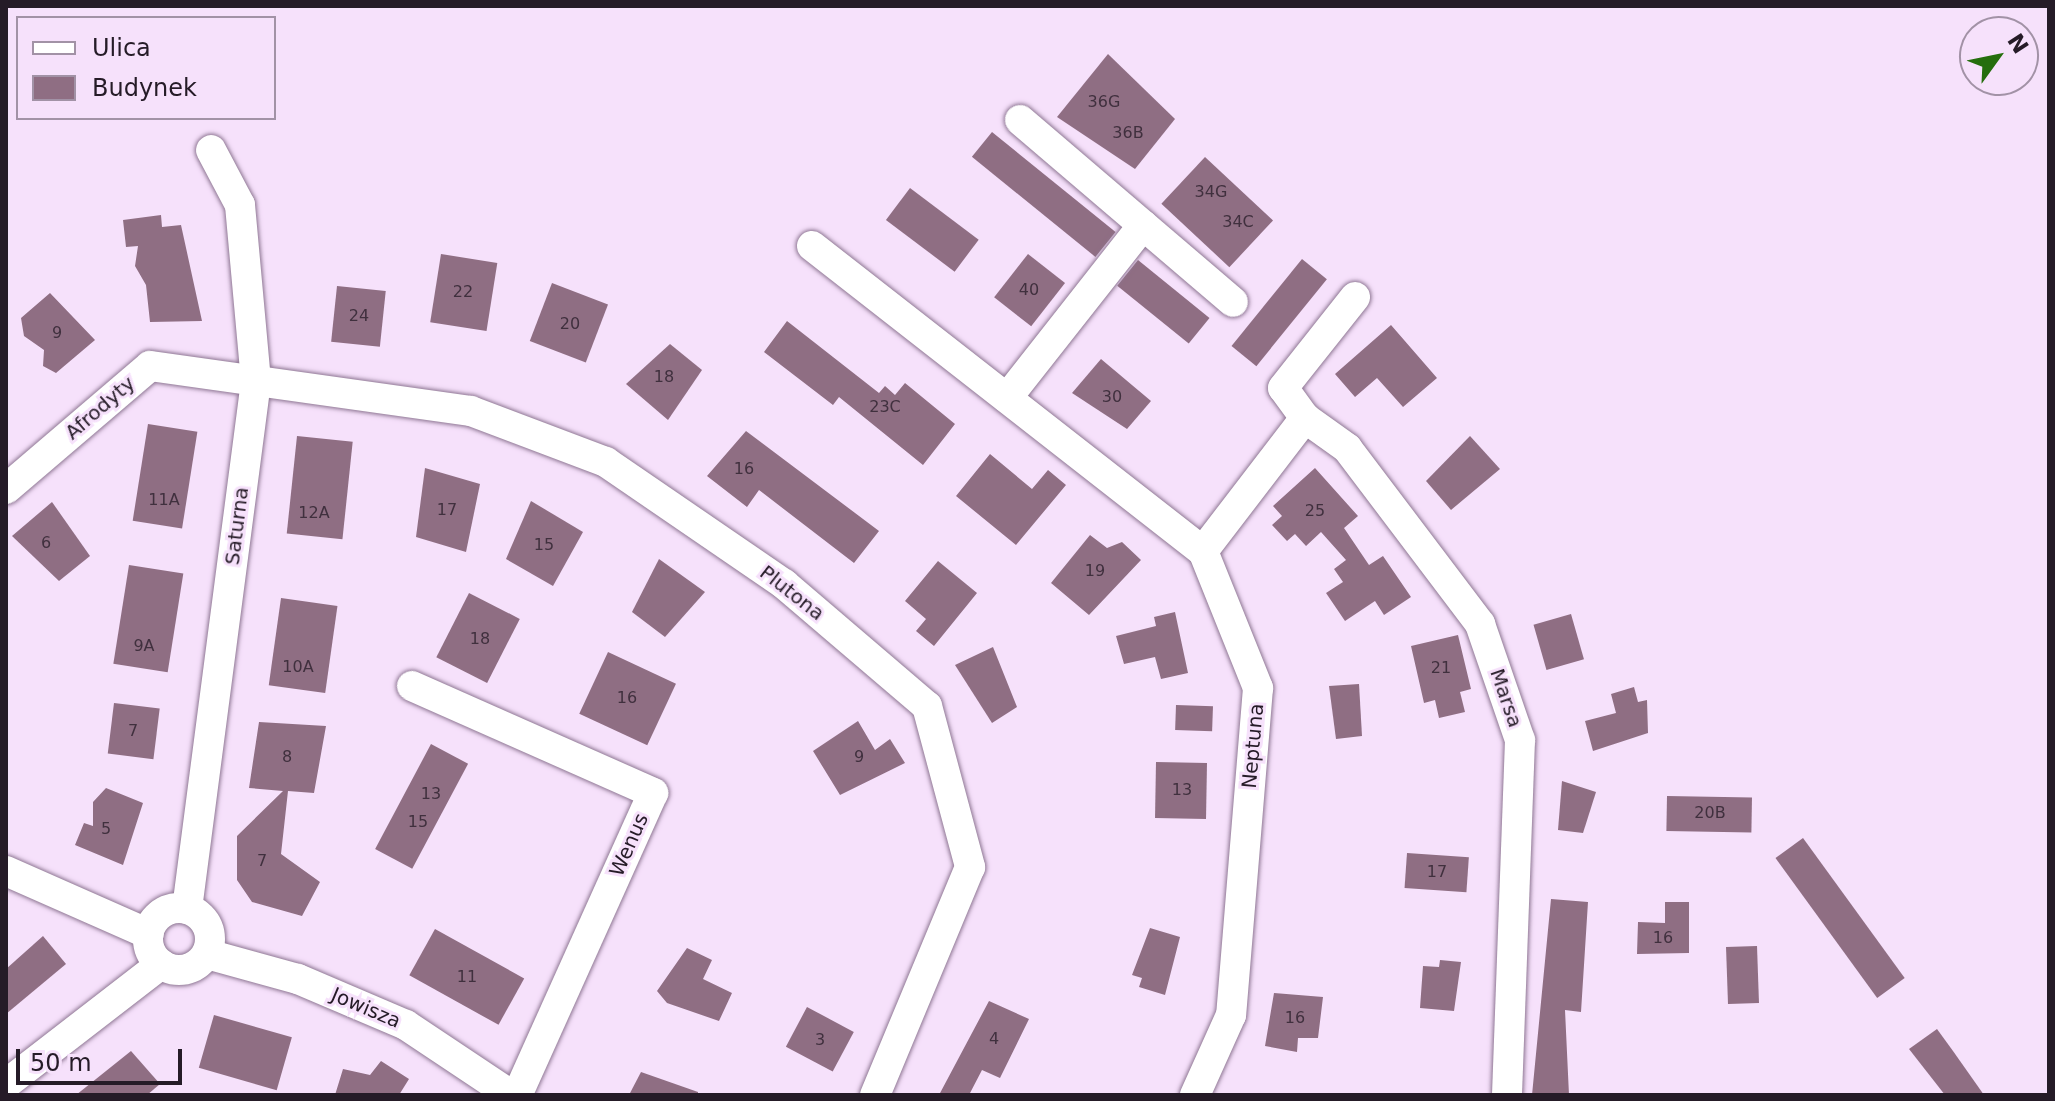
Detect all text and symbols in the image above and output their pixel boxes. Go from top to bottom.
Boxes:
legend [16,16,276,120]
north arrow [1959,16,2039,96]
text: N [2002,29,2033,58]
text: Ulica [92,34,151,62]
text: Budynek [92,74,197,102]
house number: 36G [1088,92,1120,112]
house number: 36B [1112,123,1144,143]
house number: 34G [1195,182,1227,202]
house number: 34C [1222,212,1254,232]
house number: 40 [1019,280,1039,300]
house number: 22 [453,282,473,302]
house number: 24 [349,306,369,326]
house number: 20 [560,314,580,334]
house number: 9 [52,323,62,343]
house number: 18 [654,367,674,387]
street label: Afrodyty [60,371,140,445]
house number: 30 [1102,387,1122,407]
house number: 23C [869,397,901,417]
house number: 16 [734,459,754,479]
street label: Saturna [220,486,254,566]
house number: 11A [148,490,180,510]
house number: 17 [437,500,457,520]
house number: 25 [1305,501,1325,521]
house number: 12A [298,503,330,523]
house number: 6 [41,533,51,553]
house number: 15 [534,535,554,555]
street label: Plutona [755,560,829,626]
house number: 19 [1085,561,1105,581]
house number: 18 [470,629,490,649]
house number: 9A [133,636,155,656]
house number: 10A [282,657,314,677]
house number: 21 [1431,658,1451,678]
street label: Marsa [1485,666,1527,730]
house number: 16 [617,688,637,708]
street label: Neptuna [1237,702,1269,790]
house number: 7 [128,721,138,741]
house number: 8 [282,747,292,767]
house number: 9 [854,747,864,767]
house number: 13 [1172,780,1192,800]
house number: 13 [421,784,441,804]
house number: 20B [1694,803,1726,823]
street label: Wenus [604,810,654,880]
house number: 15 [408,812,428,832]
house number: 5 [101,819,111,839]
house number: 7 [257,851,267,871]
house number: 17 [1427,862,1447,882]
house number: 16 [1653,928,1673,948]
house number: 11 [457,967,477,987]
street label: Jowisza [328,983,404,1033]
house number: 16 [1285,1008,1305,1028]
house number: 4 [989,1029,999,1049]
house number: 3 [815,1030,825,1050]
scale bar [20,1033,186,1083]
text: 50 m [30,1049,92,1077]

